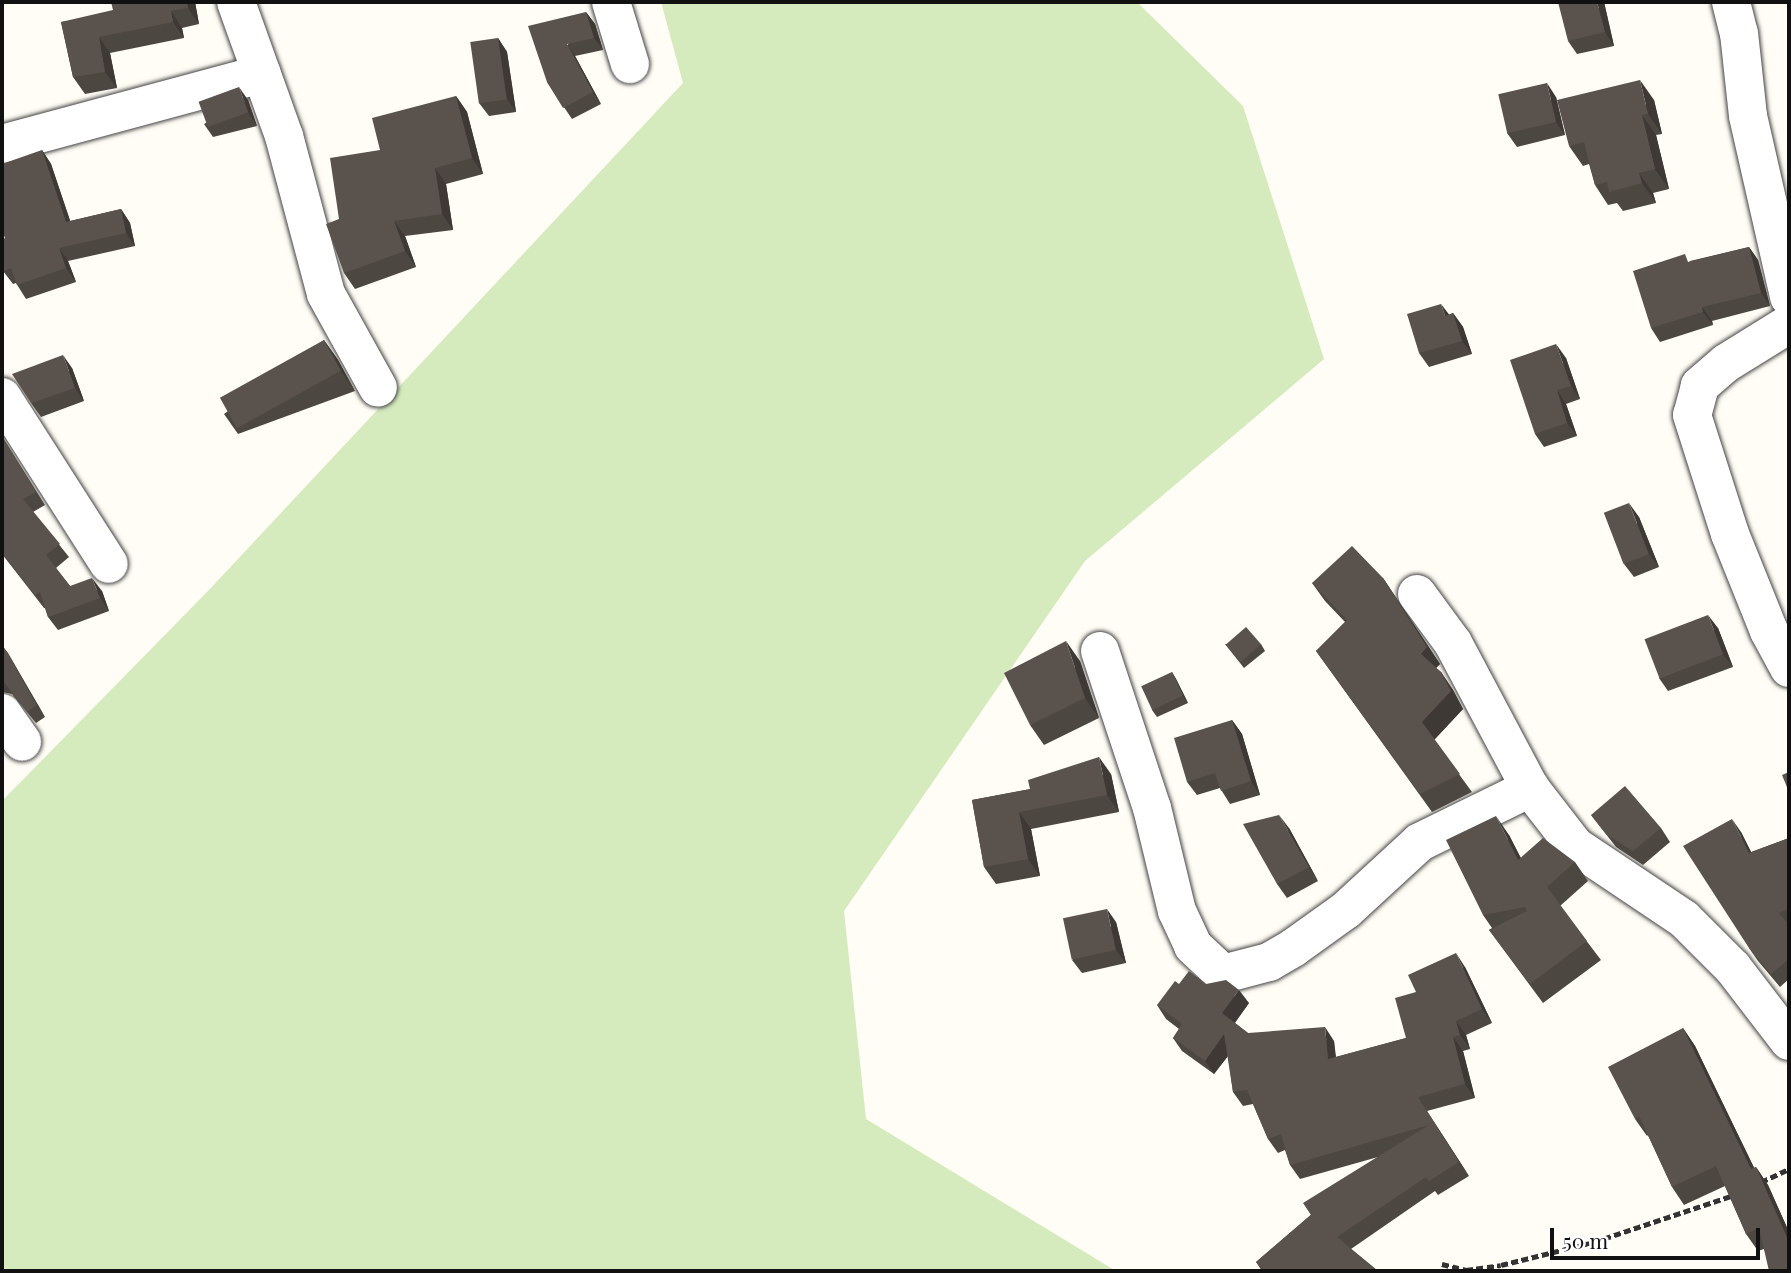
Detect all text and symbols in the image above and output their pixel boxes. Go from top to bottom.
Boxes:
scale bar [1553,1214,1763,1258]
text: 50 m [1563,1226,1608,1254]

